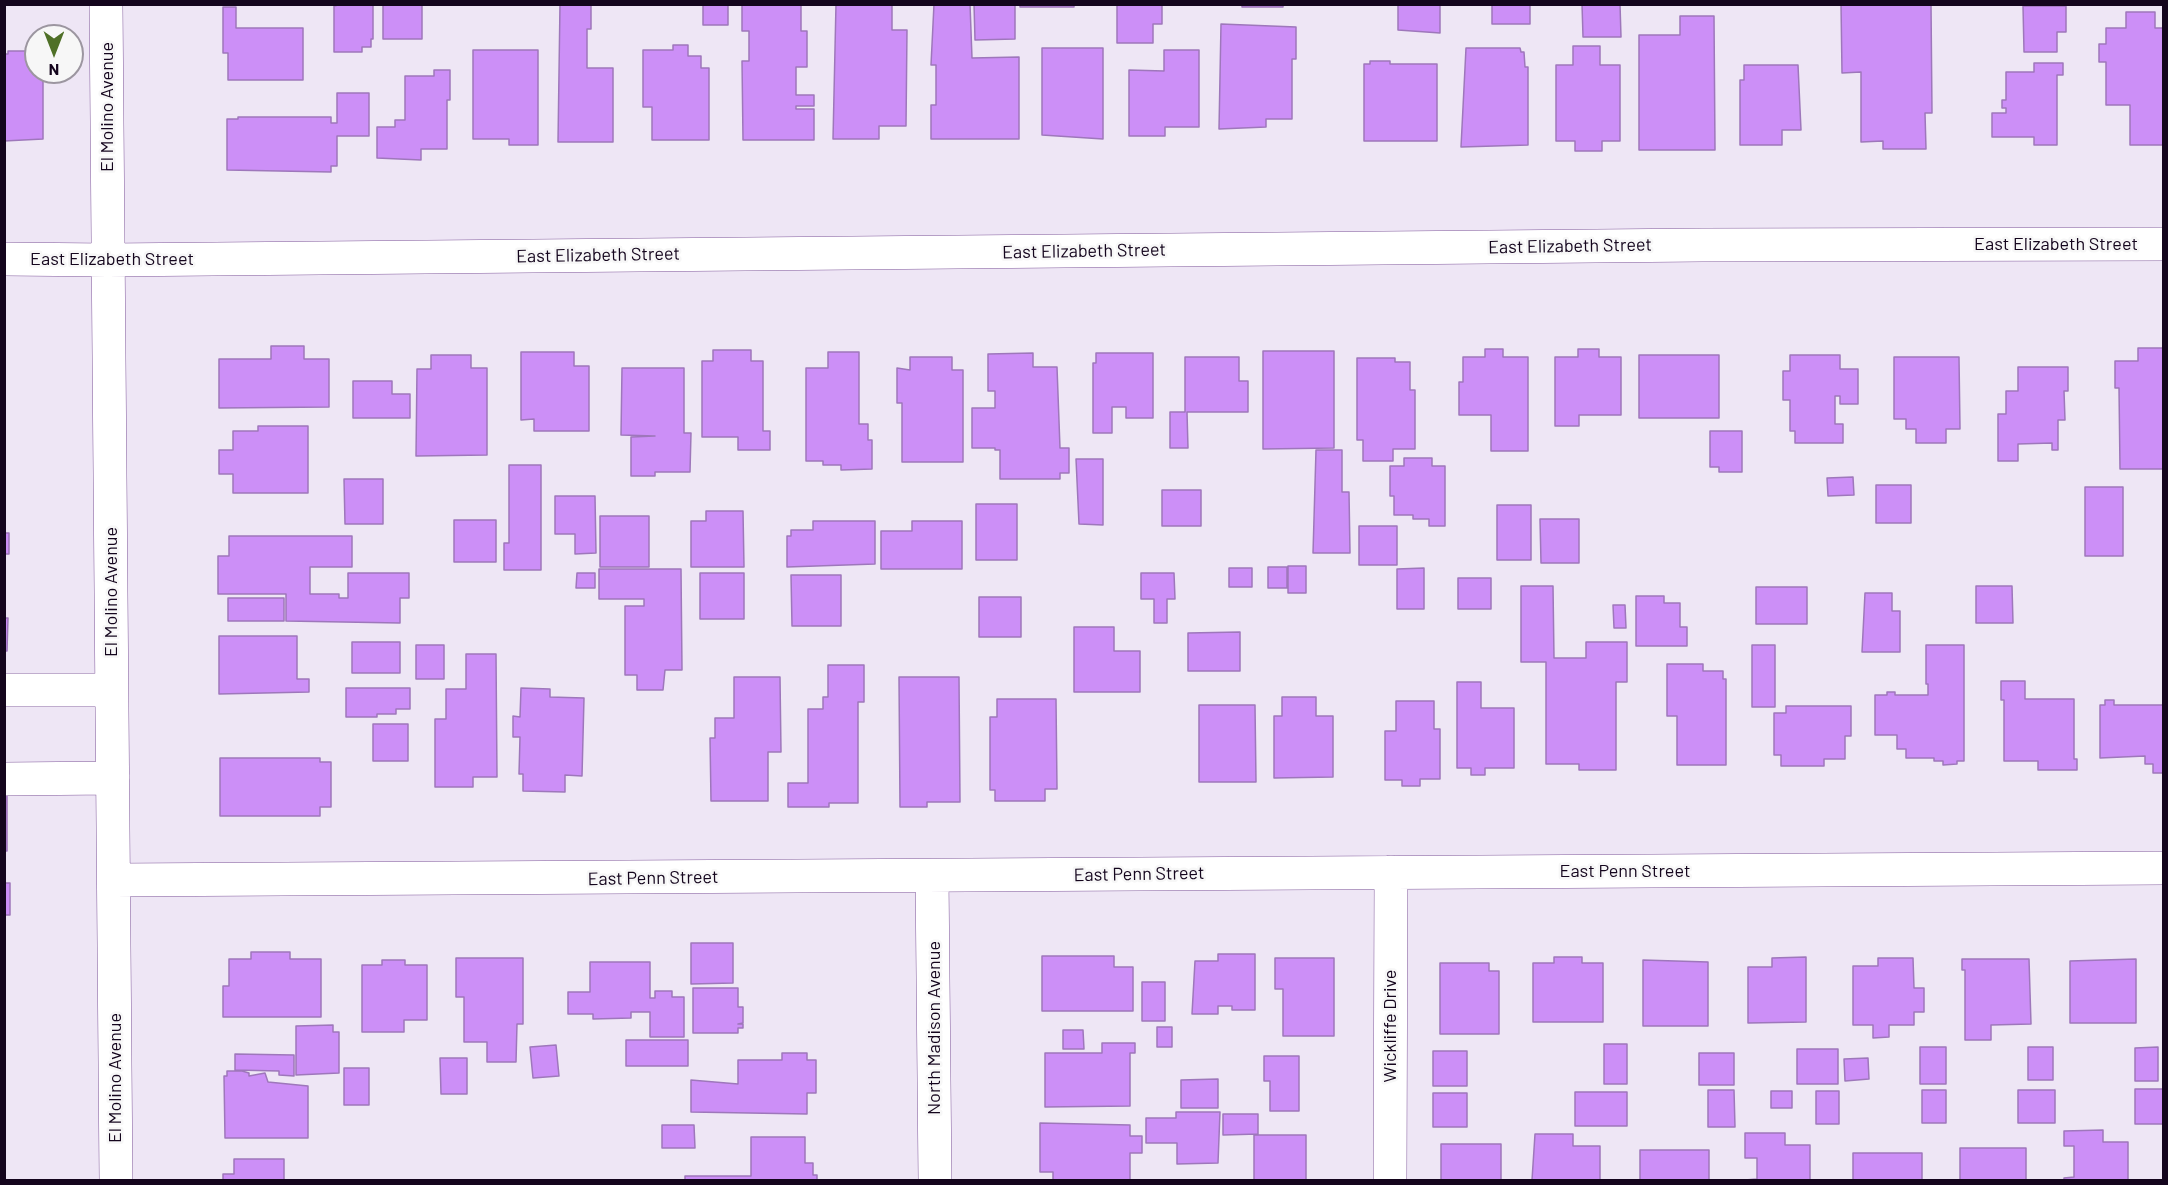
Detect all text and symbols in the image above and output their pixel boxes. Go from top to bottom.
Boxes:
north arrow [24,24,84,84]
street label: El Molino Avenue [96,42,118,172]
text: N [49,61,59,80]
street label: East Elizabeth Street [1974,233,2138,255]
street label: East Elizabeth Street [1488,234,1652,258]
street label: East Elizabeth Street [1002,239,1166,263]
street label: East Elizabeth Street [516,243,680,267]
street label: East Elizabeth Street [30,248,194,270]
street label: El Molino Avenue [100,527,122,657]
street label: East Penn Street [1560,860,1690,882]
street label: East Penn Street [1073,862,1205,886]
street label: East Penn Street [587,866,719,890]
street label: North Madison Avenue [923,941,945,1115]
street label: Wickliffe Drive [1379,970,1401,1082]
street label: El Molino Avenue [104,1013,126,1143]

